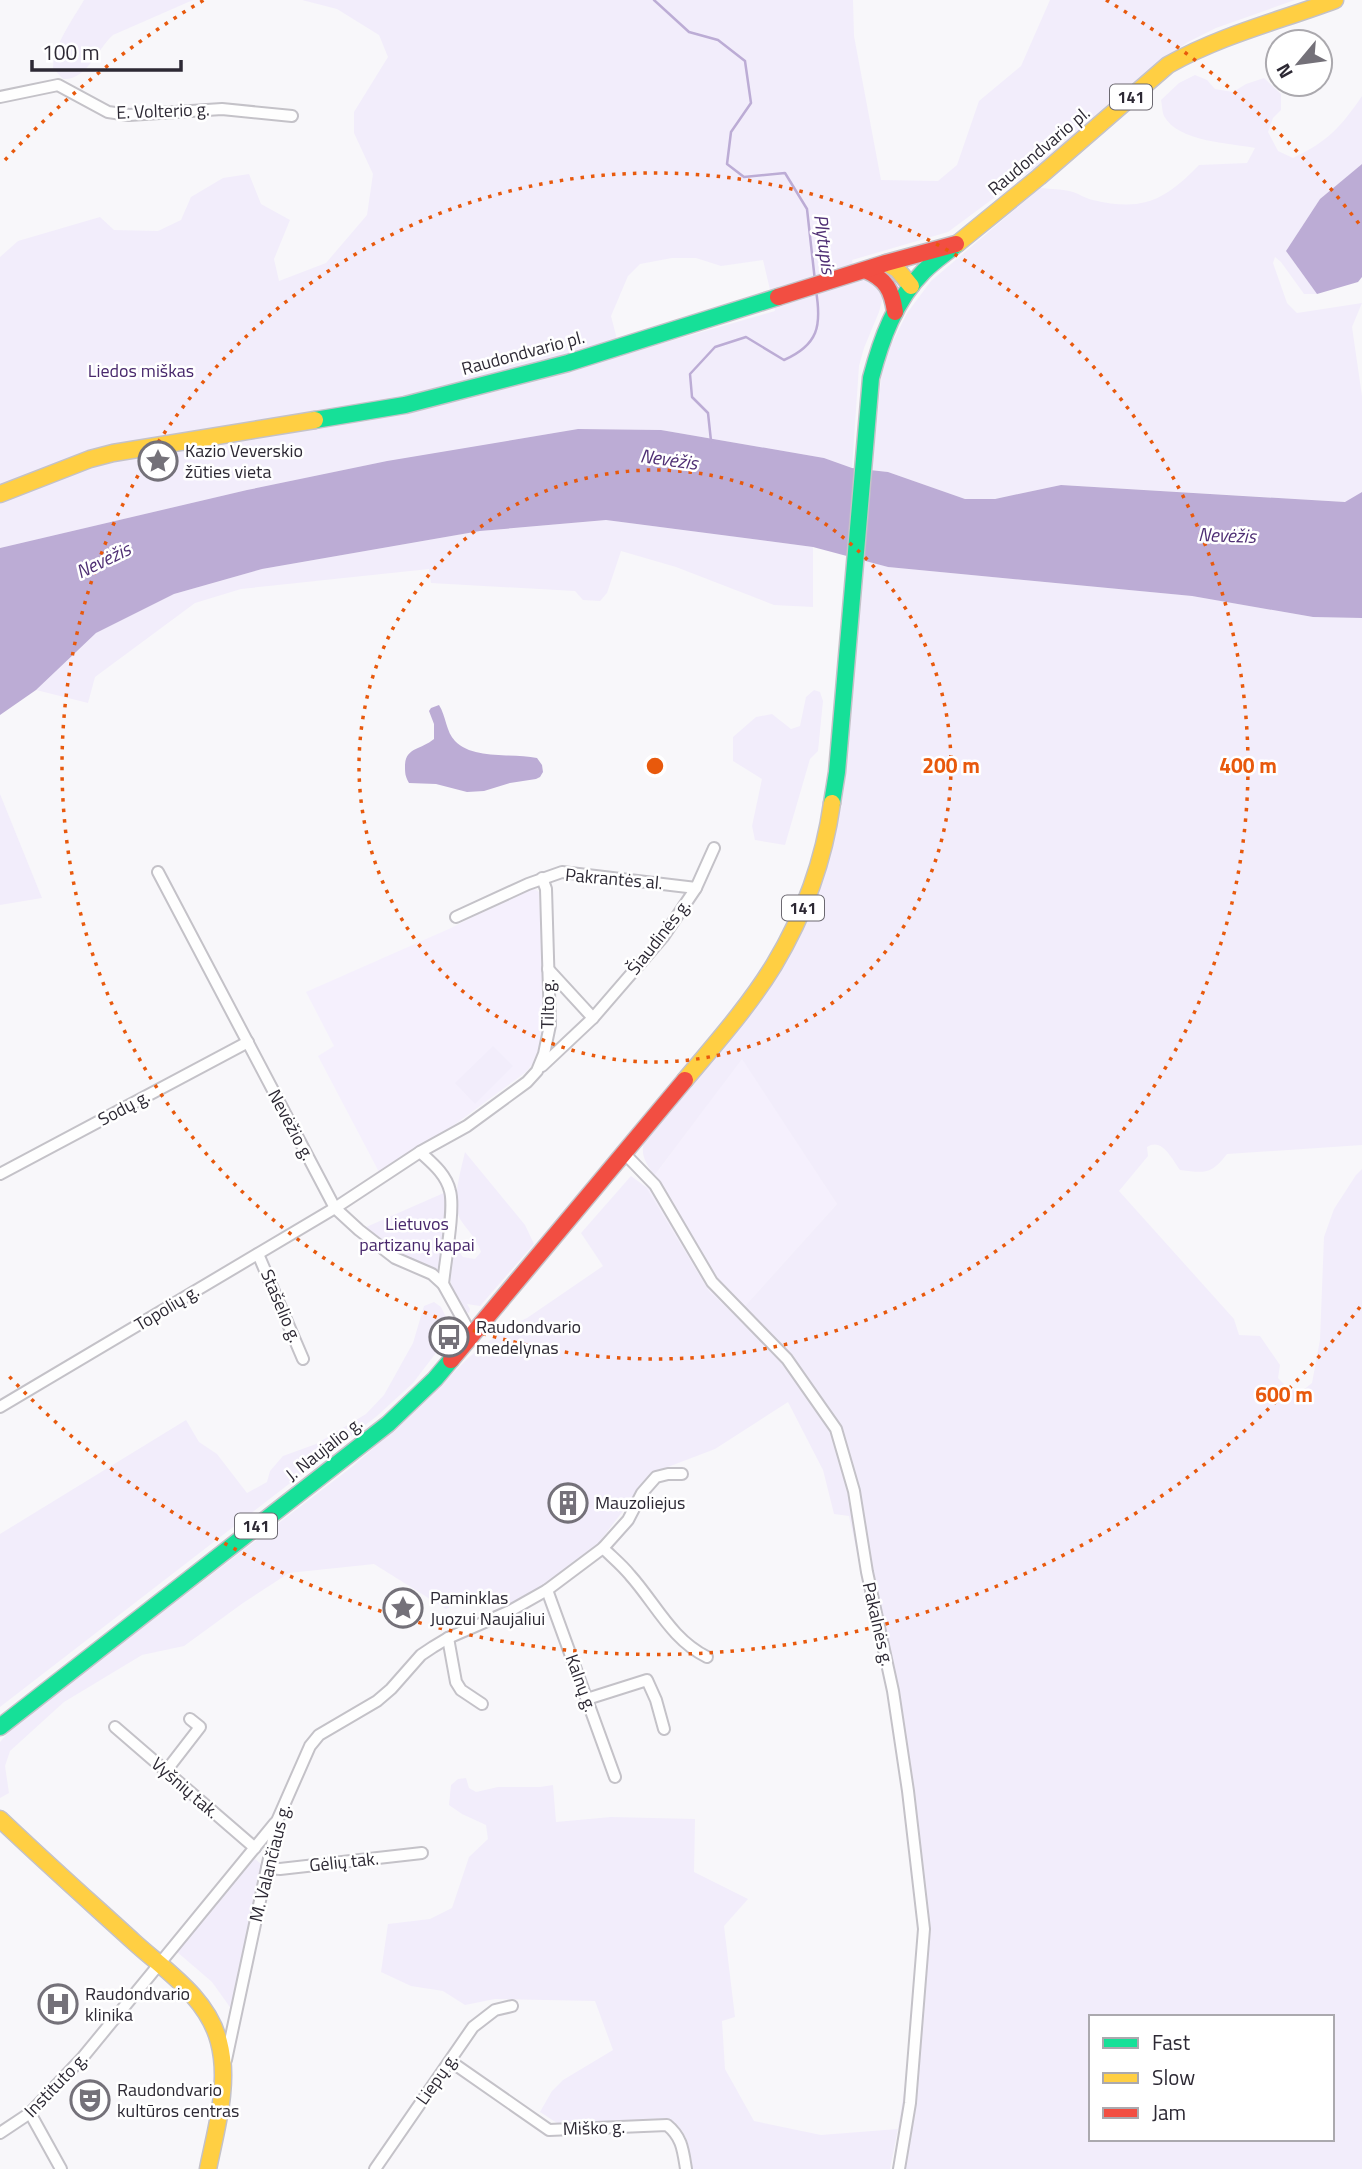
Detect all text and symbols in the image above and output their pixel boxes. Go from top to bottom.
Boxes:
scale bar [32,28,180,72]
north arrow [1264,28,1334,98]
text: 100 m [42,36,99,68]
text: N [1268,59,1300,84]
road number: 141 [1110,85,1152,110]
street label: E. Volterio g. [116,95,210,126]
street label: Raudondvario pl. [982,100,1096,202]
water label: Plytupis [807,212,844,278]
street label: Raudondvario pl. [458,323,587,382]
park label: Liedos miškas [88,357,194,384]
place label: Kazio Veverskio žūties vieta [185,437,303,485]
place icon: Kazio Veverskio žūties vieta [137,440,179,482]
water label: Nevėžis [638,440,701,477]
water label: Nevėžis [1198,519,1258,550]
water label: Nevėžis [70,533,137,585]
text: 200 m [922,749,980,781]
text: 400 m [1219,749,1277,781]
centre of rings [643,754,667,778]
street label: Pakrantės al. [564,861,664,896]
street label: Šiaudinės g. [620,893,697,980]
road number: 141 [782,896,824,920]
street label: Tilto g. [534,979,561,1029]
street label: Sodų g. [93,1083,155,1132]
street label: Nevėžio g. [261,1084,322,1165]
park label: Lietuvos partizanų kapai [359,1210,475,1258]
street label: Stašelio g. [254,1265,309,1347]
street label: Topolių g. [129,1278,204,1337]
place label: Raudondvario medelynas [476,1313,581,1361]
bus stop icon: Raudondvario medelynas [428,1316,470,1358]
text: 600 m [1255,1378,1313,1410]
street label: J. Naujalio g. [279,1410,368,1487]
building icon: Mauzoliejus [547,1482,589,1524]
place label: Mauzoliejus [595,1489,685,1516]
road number: 141 [235,1514,277,1538]
street label: Pakalnės g. [856,1579,901,1669]
place label: Paminklas Juozui Naujaliui [430,1584,545,1632]
place icon: Paminklas Juozui Naujaliui [382,1587,424,1629]
street label: Kalnų g. [559,1650,604,1716]
street label: Vyšnių tak. [145,1750,225,1825]
street label: M. Valančiaus g. [242,1801,297,1925]
street label: Gėlių tak. [308,1844,380,1879]
place label: Raudondvario klinika [85,1980,190,2028]
hospital icon: Raudondvario klinika [37,1983,79,2025]
legend [1089,2015,1334,2141]
text: Fast [1152,2026,1191,2058]
street label: Instituto g. [18,2046,94,2123]
street label: Liepų g. [409,2047,464,2110]
text: Slow [1152,2061,1195,2093]
place label: Raudondvario kultūros centras [117,2076,239,2124]
theatre icon: Raudondvario kultūros centras [69,2079,111,2121]
text: Jam [1152,2096,1186,2128]
street label: Miško g. [562,2113,626,2142]

